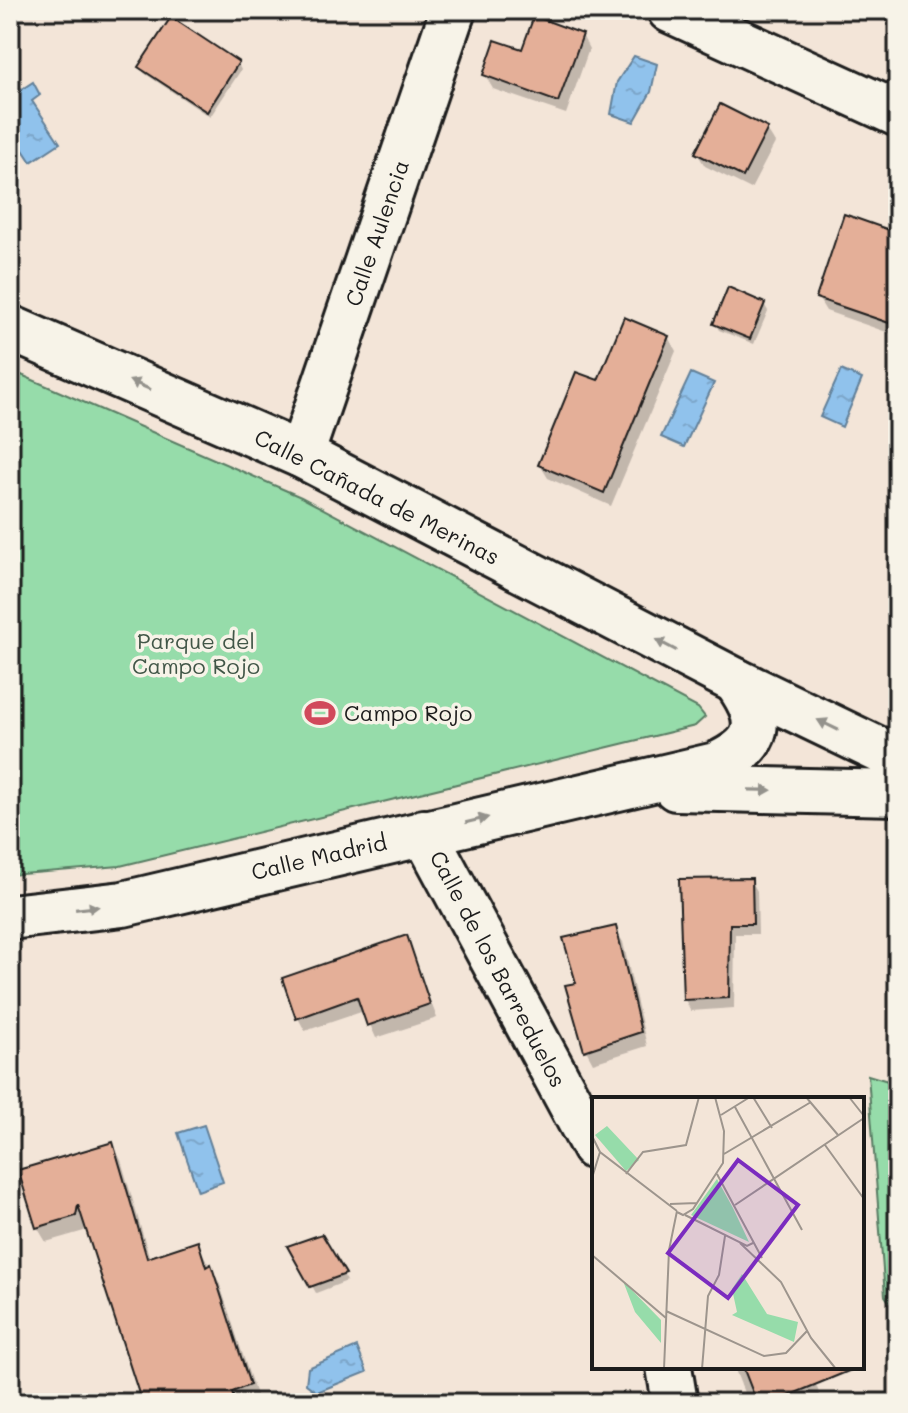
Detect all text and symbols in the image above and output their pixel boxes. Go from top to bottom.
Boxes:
street label: Calle Aulencia [338,156,415,310]
one-way arrow [128,378,152,392]
street label: Calle Cañada de Merinas [250,422,505,571]
park label: Parque del Campo Rojo [132,626,260,680]
one-way arrow [655,639,678,652]
sports icon: Campo Rojo [303,696,337,730]
place label: Campo Rojo [344,698,472,727]
one-way arrow [816,718,839,732]
one-way arrow [748,784,773,796]
one-way arrow [465,813,490,826]
street label: Calle Madrid [248,827,389,886]
street label: Calle de los Barreduelos [424,845,573,1092]
one-way arrow [75,901,100,914]
inset map [592,1097,864,1369]

